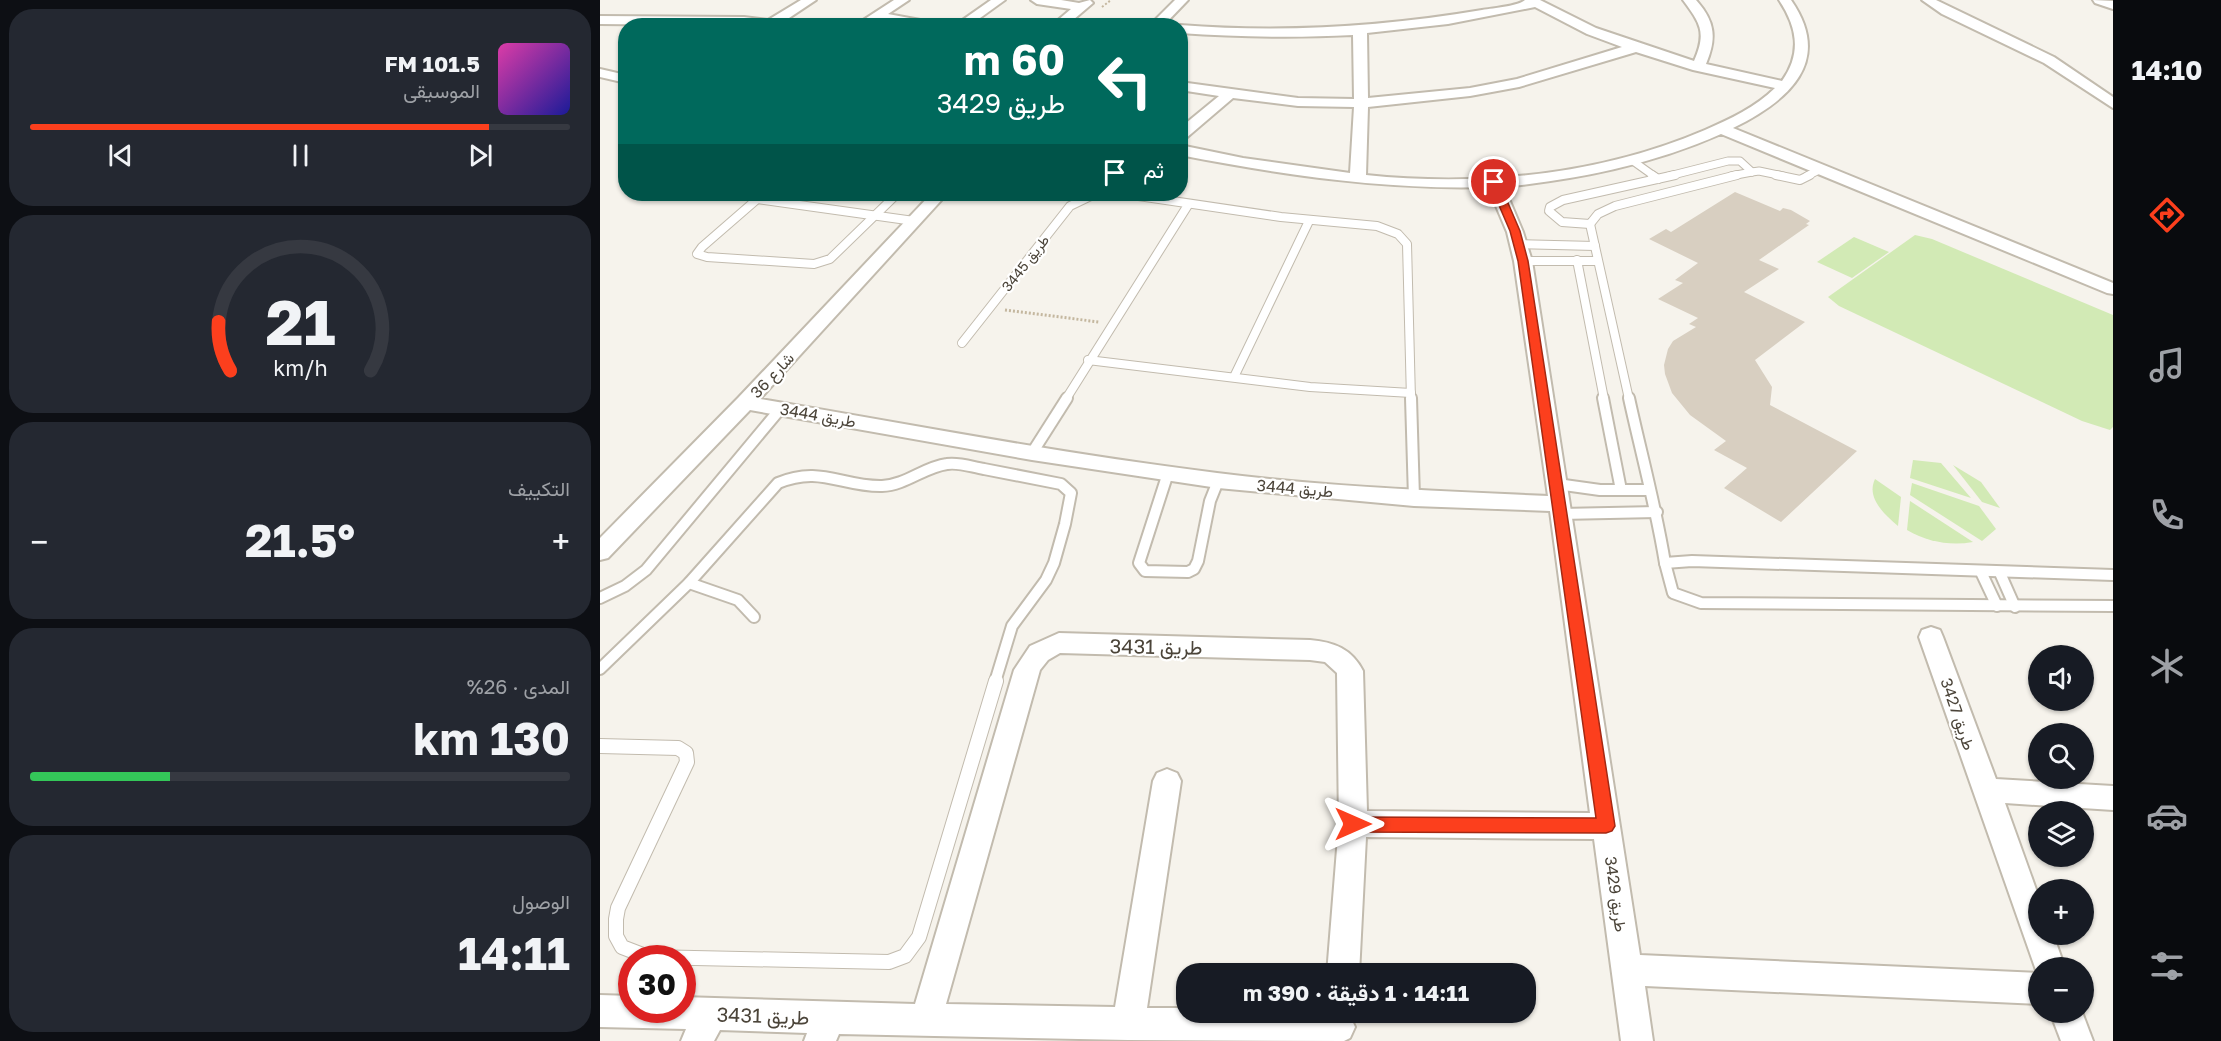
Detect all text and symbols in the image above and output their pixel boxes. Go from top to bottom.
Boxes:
text: 60 m [964,34,1065,84]
icon: left [1086,42,1164,120]
text: 101.5 FM [384,50,480,77]
text: 14:10 [2132,54,2202,86]
text: الموسيقى [403,78,480,102]
text: طريق 3429 [937,87,1065,119]
icon: previous [104,139,137,172]
icon: pause [284,139,317,172]
icon: next [464,139,497,172]
icon: arrive [1098,156,1131,189]
text: ثم [1143,156,1164,183]
pin [1468,156,1519,207]
icon: arrive [1477,165,1510,198]
icon: directions [2146,194,2188,236]
street label: طريق 3445 [998,232,1053,295]
text: 21 [265,284,335,359]
icon: music [2146,344,2188,386]
street label: شارع 36 [746,348,800,403]
text: km/h [273,356,327,382]
street label: طريق 3444 [778,399,857,432]
street label: طريق 3444 [1256,475,1334,502]
text: التكييف [508,476,570,500]
icon: phone [2146,494,2188,536]
text: 21.5° [245,513,355,567]
text: − [30,522,48,561]
text: + [552,522,570,561]
street label: طريق 3431 [1109,633,1203,661]
map controls [2028,645,2094,1023]
button: sound [2028,645,2094,711]
icon: climate [2146,645,2188,687]
text: المدى · 26% [467,674,570,698]
street label: طريق 3427 [1935,675,1980,753]
text: 130 km [413,711,570,765]
button: search [2028,723,2094,789]
position arrow [1321,792,1385,856]
icon: car [2146,795,2188,837]
button: layers [2028,801,2094,867]
street label: طريق 3429 [1600,855,1631,933]
button: + [2028,879,2094,945]
text: الوصول [512,889,570,913]
text: 14:11 [458,926,570,980]
speed limit sign: 30 [618,945,696,1023]
icon: filters [2146,945,2188,987]
button: − [2028,957,2094,1023]
text: 14:11 · 1 دقيقة · 390 m [1243,979,1469,1006]
street label: طريق 3431 [716,1001,810,1031]

